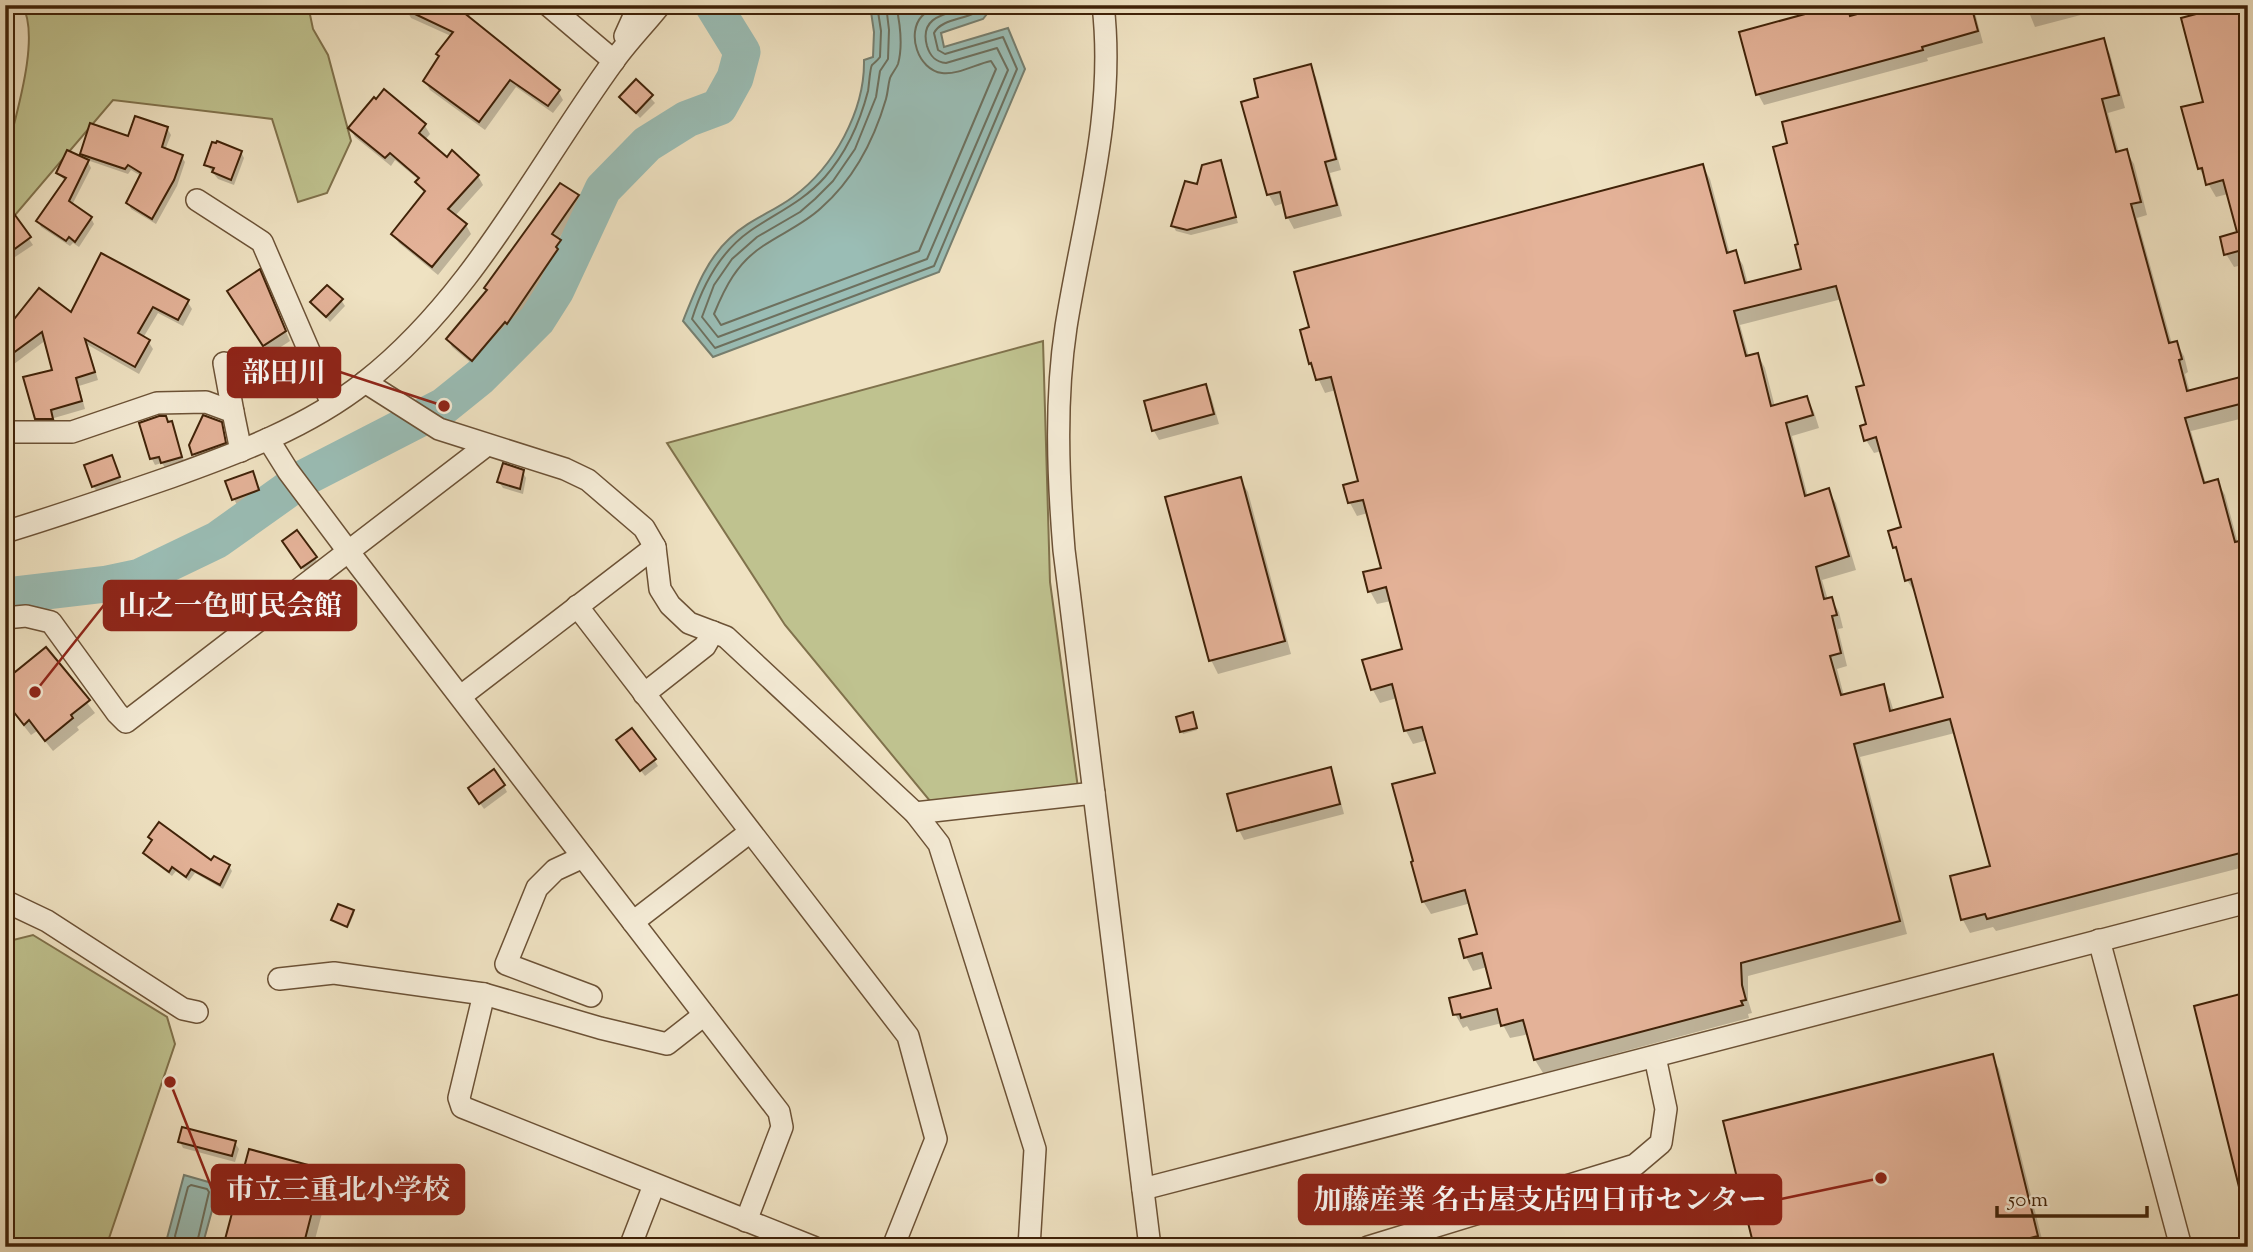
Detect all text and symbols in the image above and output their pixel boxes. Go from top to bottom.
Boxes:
callout: 部田川 [228,348,340,397]
text: 部田川 [242,355,326,395]
callout: 山之一色町民会館 [104,581,356,630]
text: 山之一色町民会館 [118,588,342,628]
callout: 市立三重北小学校 [212,1165,464,1214]
text: 市立三重北小学校 [226,1172,450,1212]
callout: 加藤産業 名古屋支店四日市センター [1299,1175,1781,1224]
scale bar [1997,1175,2148,1219]
text: 加藤産業 名古屋支店四日市センター [1314,1182,1766,1222]
text: 50 m [2007,1186,2048,1216]

